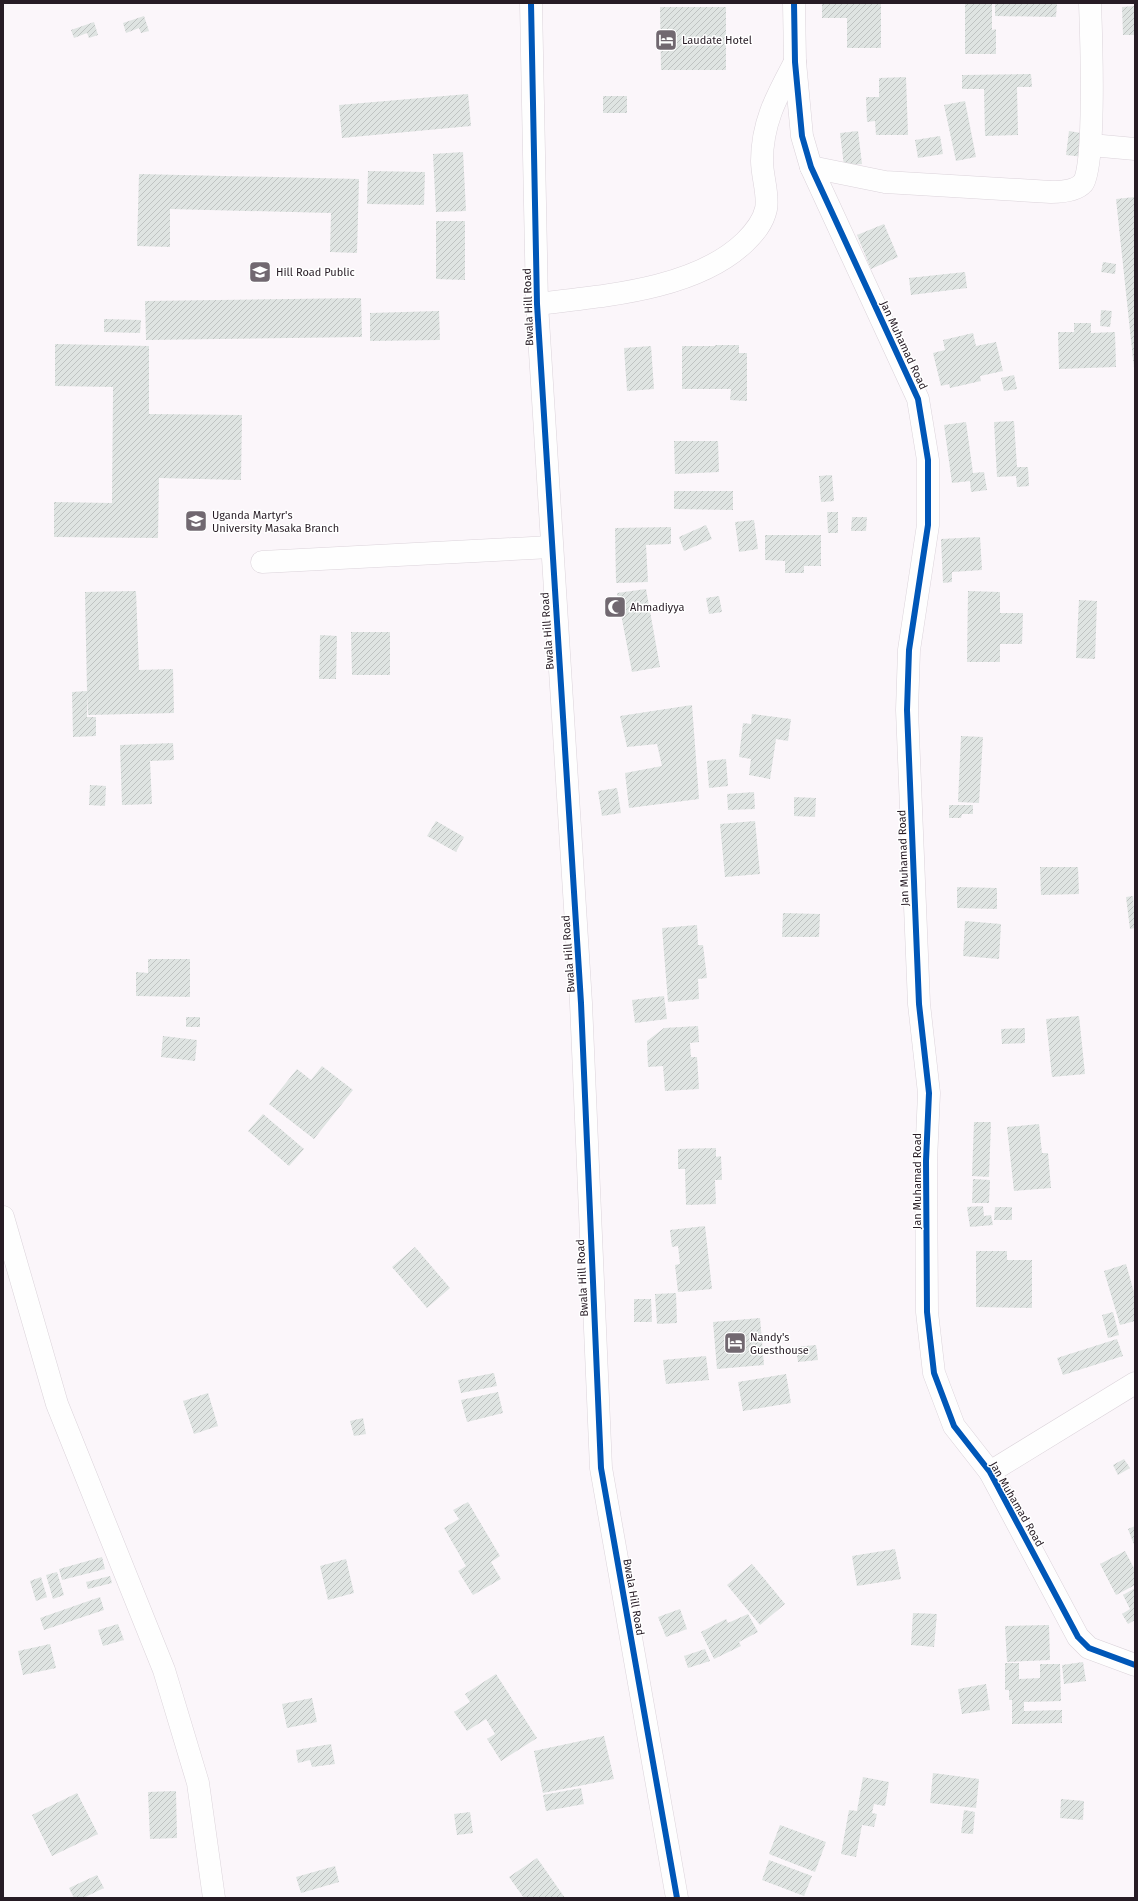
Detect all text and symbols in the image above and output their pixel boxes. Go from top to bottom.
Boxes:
hotel icon: Laudate Hotel [653,27,679,53]
place label: Laudate Hotel [682,34,752,47]
school or university icon: Hill Road Public [247,259,273,285]
place label: Hill Road Public [276,266,355,279]
street label: Bwala Hill Road [521,268,536,346]
street label: Jan Muhamad Road [877,299,930,392]
school or university icon: Uganda Martyr's University Masaka Branch [183,508,209,534]
place label: Uganda Martyr's University Masaka Branch [212,509,339,535]
street label: Bwala Hill Road [538,592,557,670]
mosque icon: Ahmadiyya [602,594,628,620]
place label: Ahmadiyya [630,601,684,614]
street label: Jan Muhamad Road [895,810,912,906]
street label: Bwala Hill Road [559,915,578,993]
street label: Jan Muhamad Road [911,1133,924,1229]
street label: Bwala Hill Road [574,1239,591,1317]
hotel icon: Nandy's Guesthouse [722,1330,748,1356]
place label: Nandy's Guesthouse [750,1331,809,1357]
street label: Jan Muhamad Road [987,1459,1046,1549]
street label: Bwala Hill Road [620,1558,647,1636]

